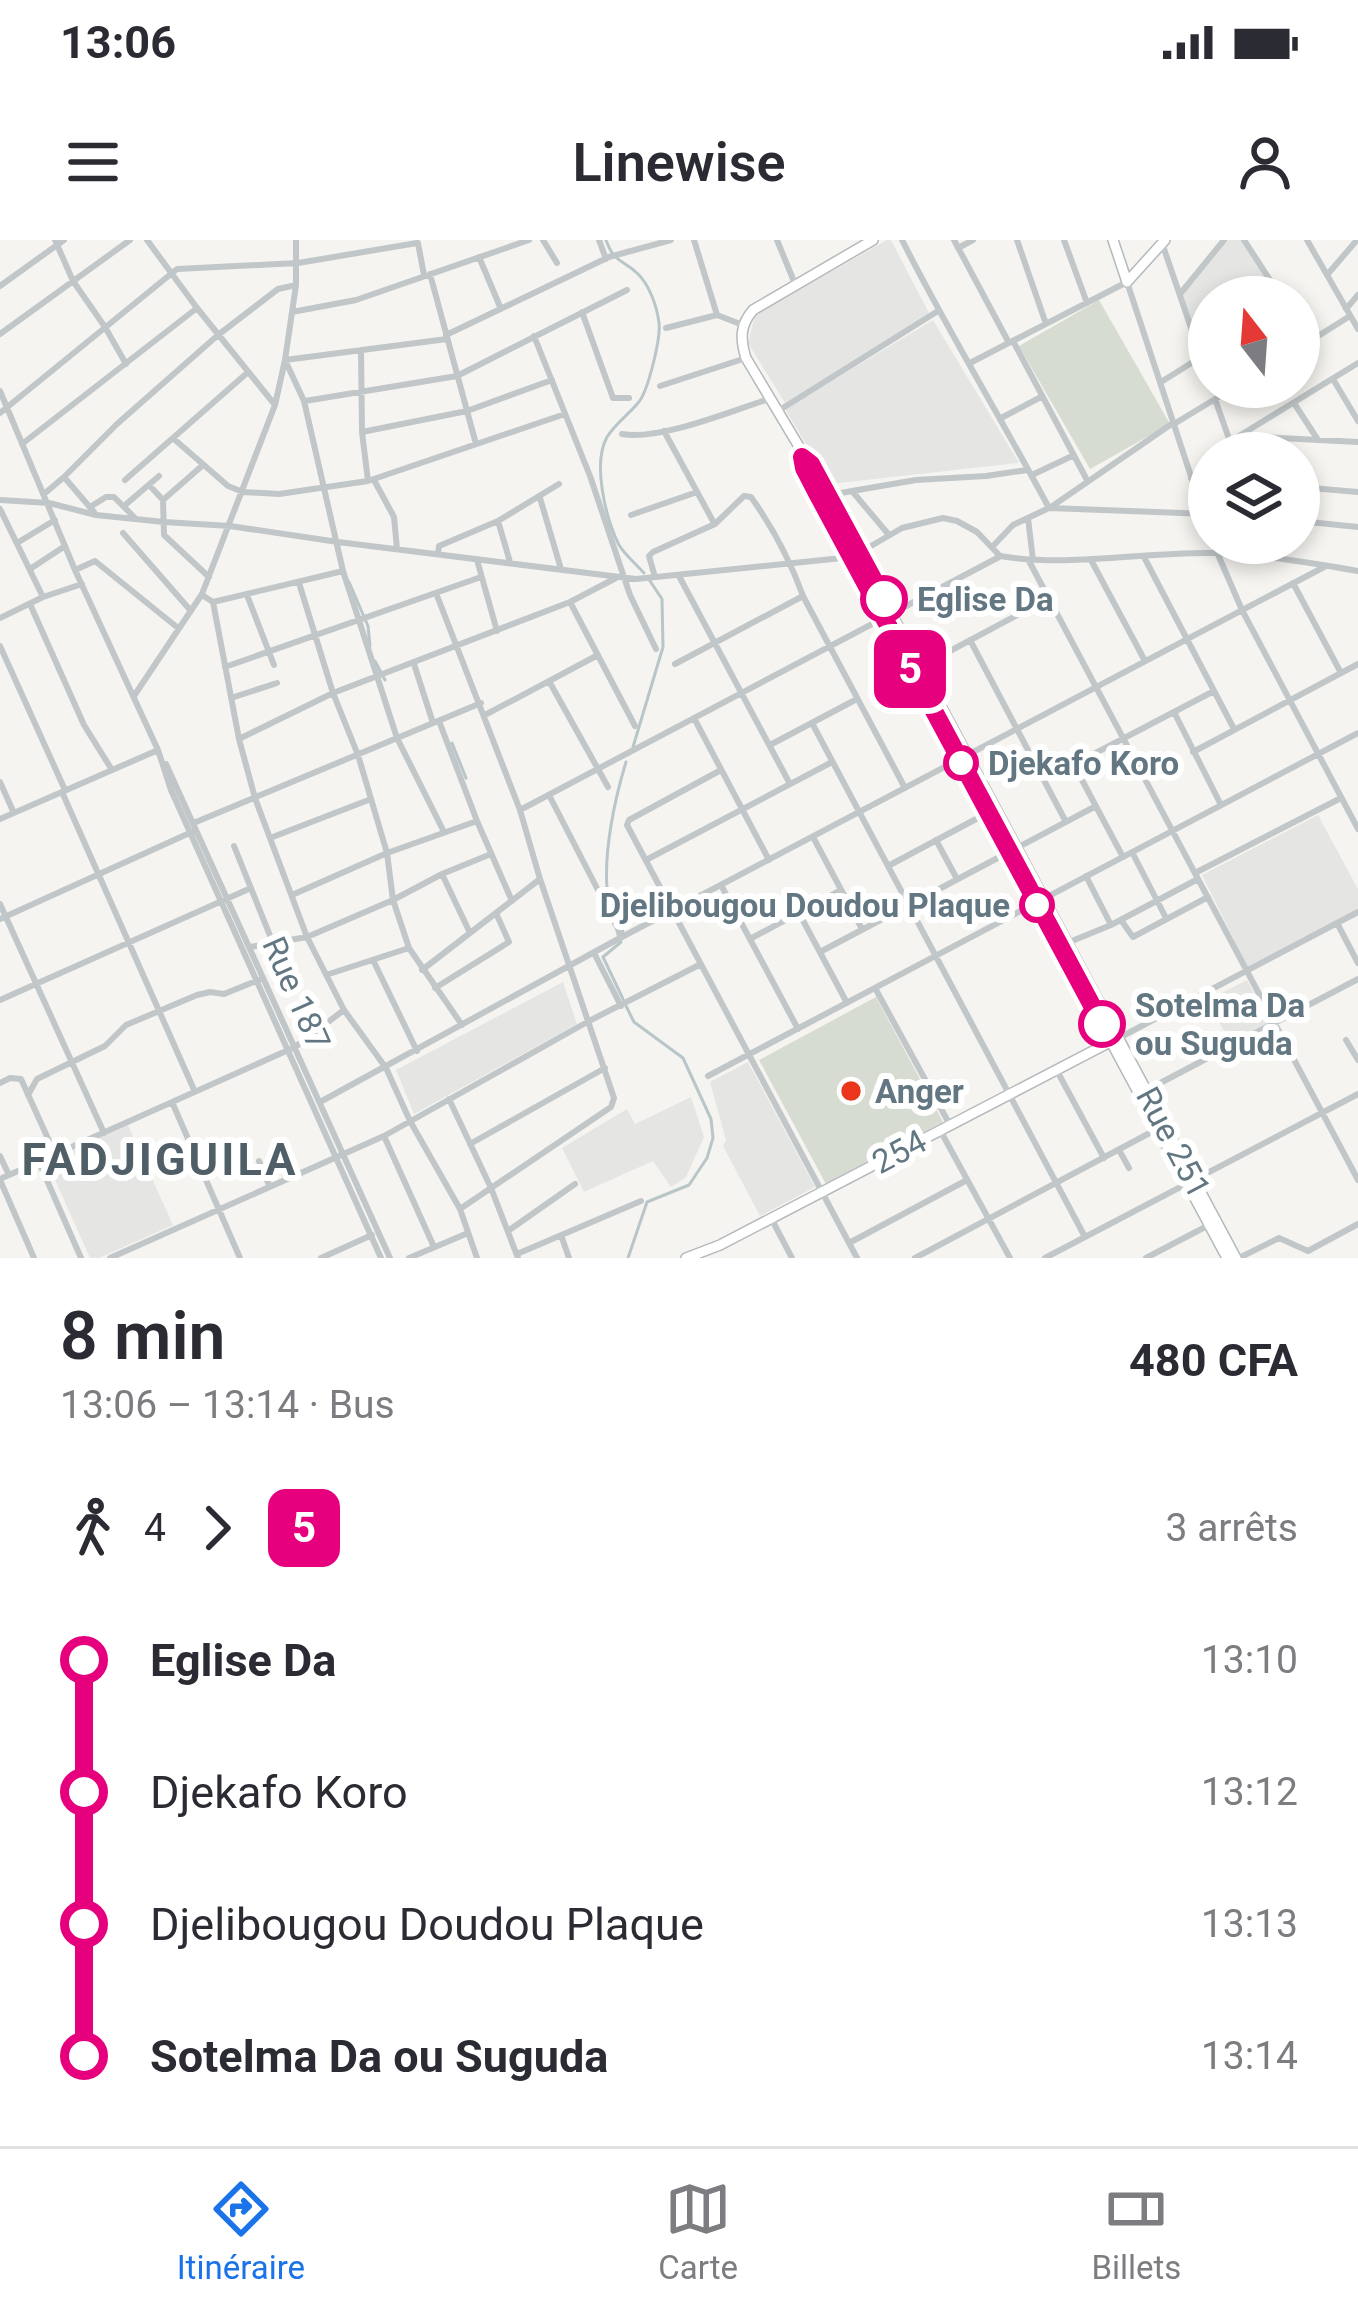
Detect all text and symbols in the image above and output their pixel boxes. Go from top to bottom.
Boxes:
text: 13:06 [60,16,176,69]
icon: menu [60,129,126,195]
icon: person [1232,129,1298,195]
text: Linewise [572,131,786,194]
north arrow [1188,276,1320,408]
map controls [1188,276,1320,564]
button: layers [1188,432,1320,564]
marker: Eglise Da [862,577,906,621]
place label: Eglise Da [917,580,1054,619]
line badge: 5 [871,630,949,708]
text: 5 [898,644,922,693]
place label: Djekafo Koro [988,744,1179,783]
marker: Djekafo Koro [945,747,977,779]
place label: Djelibougou Doudou Plaque [600,886,1010,925]
marker: Djelibougou Doudou Plaque [1021,889,1053,921]
street label: Rue 187 [254,931,339,1056]
place label: Sotelma Da ou Suguda [1135,986,1305,1063]
marker: Sotelma Da ou Suguda [1080,1002,1124,1046]
place label: Anger [875,1072,964,1111]
marker: Anger [838,1078,864,1104]
street label: Rue 251 [1128,1080,1219,1204]
street label: 254 [866,1121,933,1182]
district label: FADJIGUILA [22,1133,298,1186]
text: 8 min [60,1298,225,1375]
text: 480 CFA [1129,1334,1298,1387]
text: 13:06 – 13:14 · Bus [60,1382,395,1428]
icon: walk [60,1495,126,1561]
icon: forward [184,1495,250,1561]
text: 5 [292,1503,316,1552]
text: 4 [144,1505,166,1551]
text: 3 arrêts [1166,1505,1298,1551]
text: Eglise Da [150,1634,336,1687]
text: 13:10 [1201,1637,1298,1683]
text: Djekafo Koro [150,1766,408,1819]
text: 13:12 [1201,1769,1298,1815]
text: Djelibougou Doudou Plaque [150,1898,704,1951]
text: 13:13 [1201,1901,1298,1947]
text: Sotelma Da ou Suguda [150,2030,608,2083]
text: 13:14 [1201,2033,1298,2079]
tab: Itinéraire [177,2176,305,2287]
tab: Carte [658,2176,738,2287]
tab: Billets [1091,2176,1181,2287]

